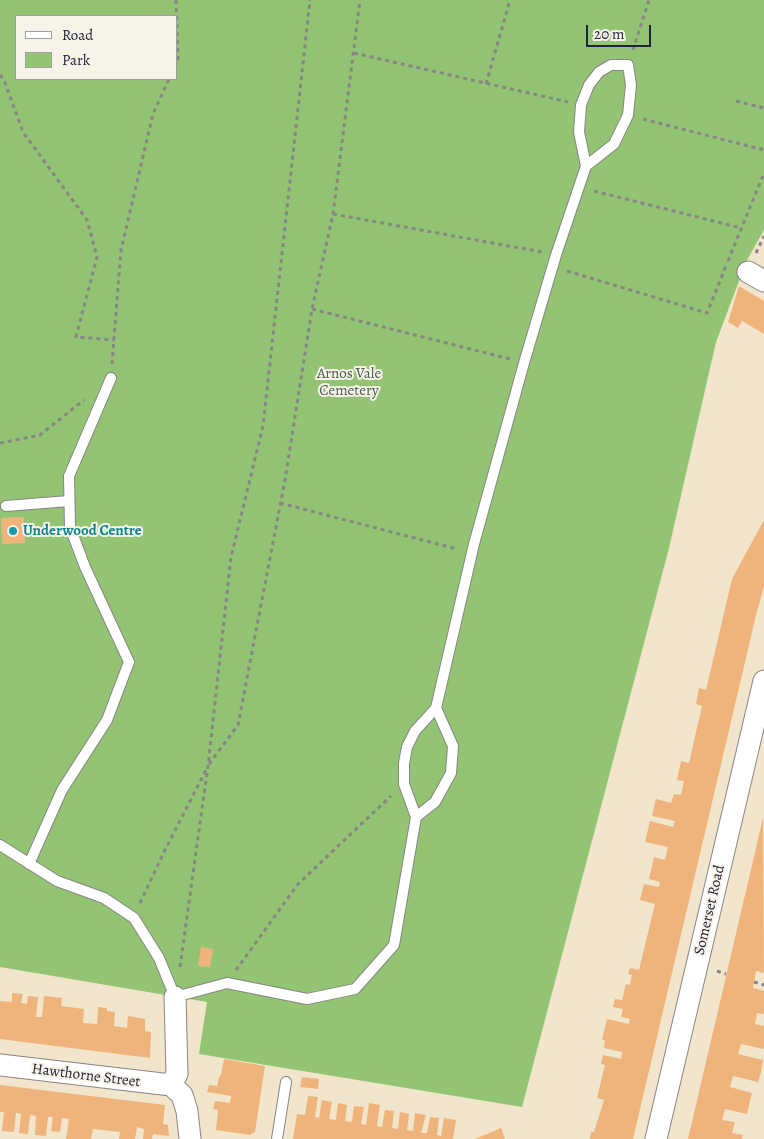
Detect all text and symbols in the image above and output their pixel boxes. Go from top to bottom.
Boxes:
legend [15,15,178,80]
scale bar [589,15,654,47]
text: 20 m [594,24,625,44]
text: Road [62,25,93,45]
text: Park [62,50,90,70]
park label: Arnos Vale Cemetery [317,365,381,400]
place label: Underwood Centre [23,522,142,540]
marker: Underwood Centre [7,525,19,537]
street label: Somerset Road [691,863,729,957]
street label: Hawthorne Street [31,1060,141,1092]

